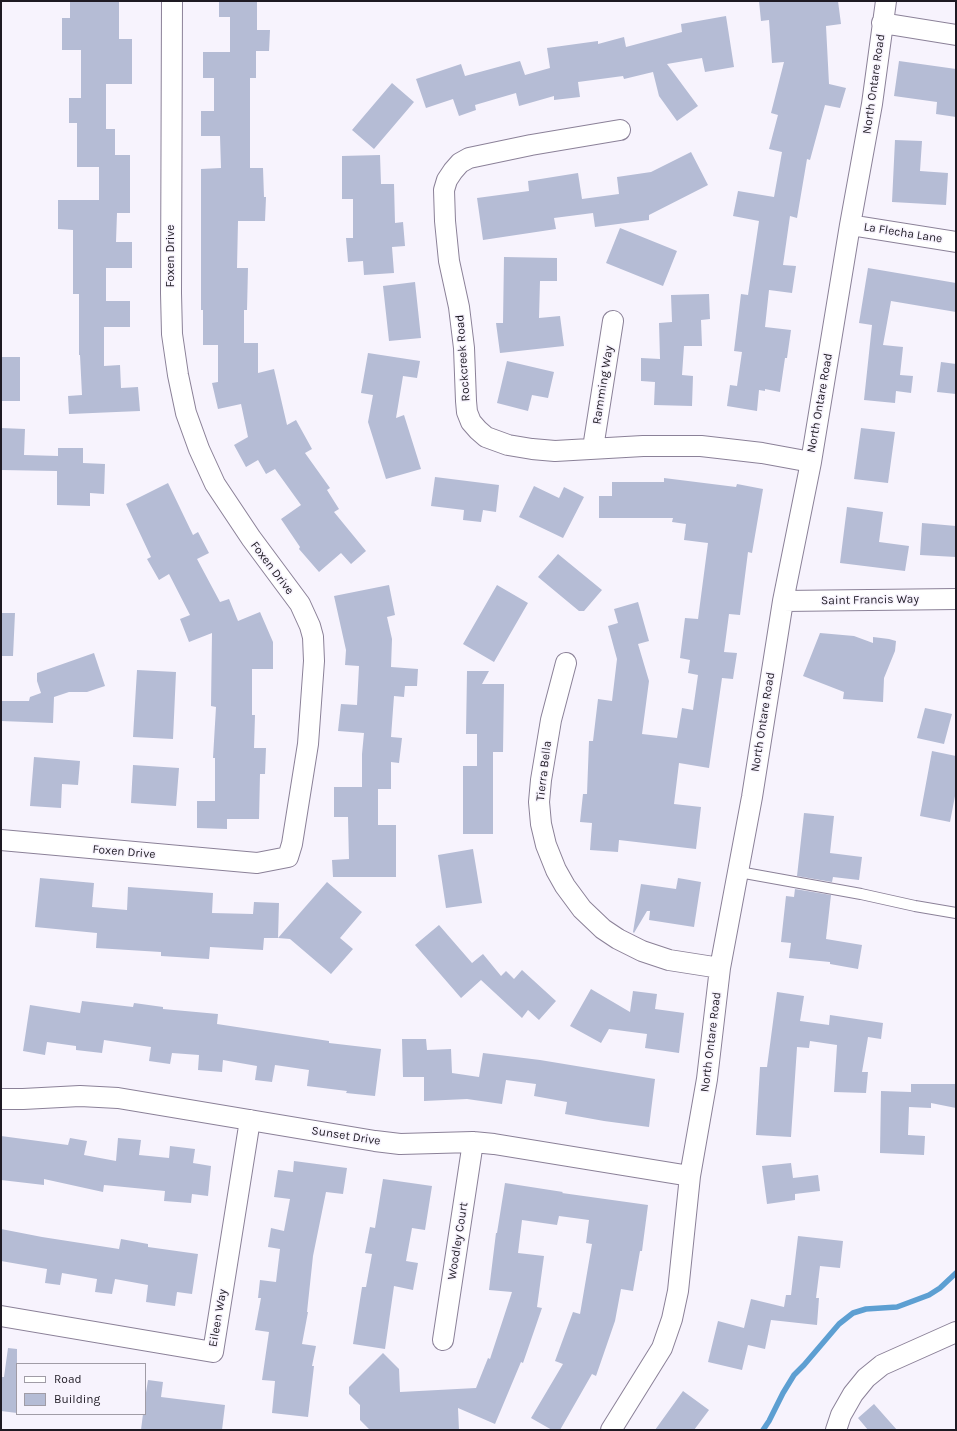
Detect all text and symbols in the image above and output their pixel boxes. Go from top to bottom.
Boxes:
street label: North Ontare Road [860,33,888,135]
street label: La Flecha Lane [863,220,943,246]
street label: Foxen Drive [164,225,178,287]
street label: Rockcreek Road [453,314,473,402]
street label: Ramming Way [590,345,616,425]
street label: North Ontare Road [804,352,836,454]
street label: Foxen Drive [247,539,297,597]
street label: Saint Francis Way [821,592,919,608]
street label: North Ontare Road [748,671,778,773]
street label: Tierra Bella [533,740,555,802]
street label: Foxen Drive [92,842,156,862]
street label: North Ontare Road [698,991,724,1093]
street label: Sunset Drive [310,1123,382,1149]
street label: Woodley Court [445,1201,471,1281]
street label: Eileen Way [206,1288,230,1348]
legend [16,1363,146,1415]
text: Road [54,1372,82,1386]
text: Building [54,1392,100,1406]

